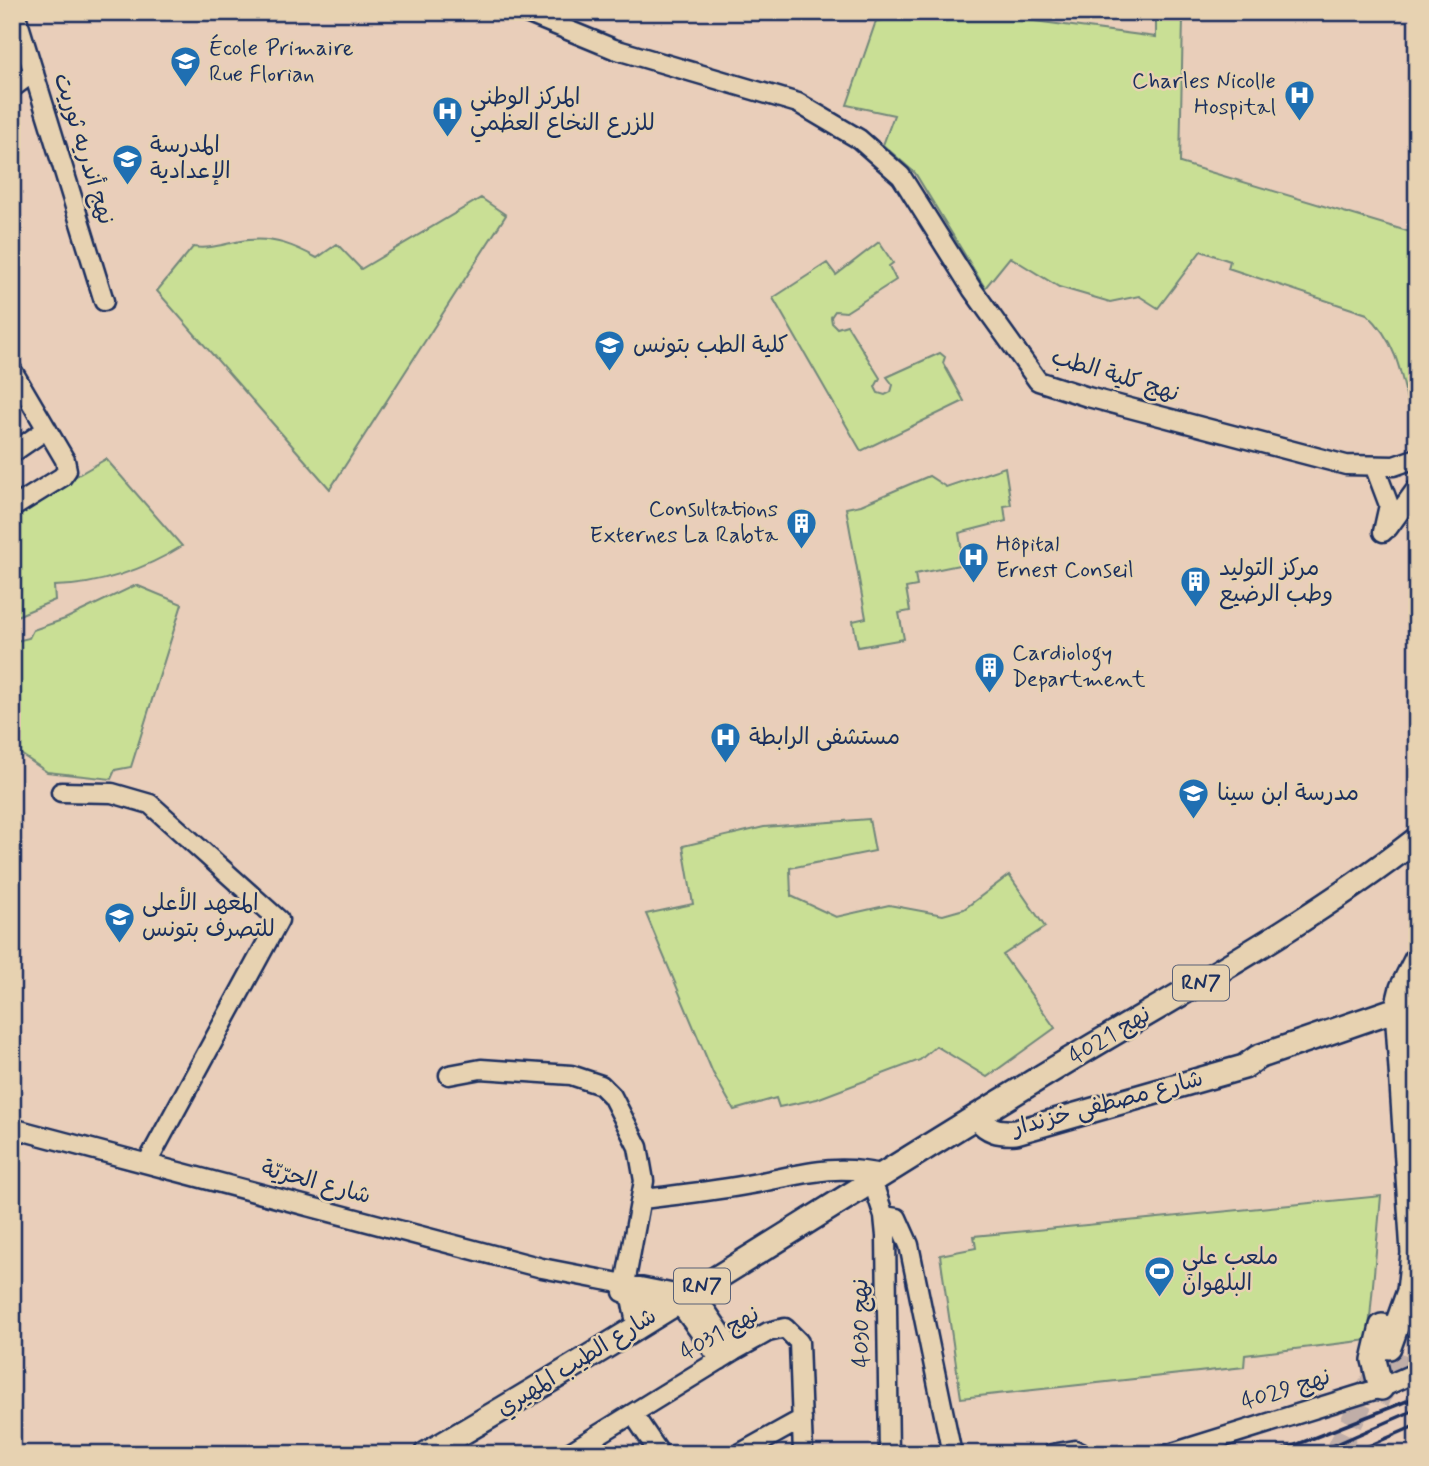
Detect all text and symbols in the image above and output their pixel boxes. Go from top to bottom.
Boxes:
place label: École Primaire Rue Florian [209,33,354,90]
school or university icon: École Primaire Rue Florian [169,45,203,89]
place label: Charles Nicolle Hospital [1132,67,1276,123]
street label: نهج أندريه ثوريت [46,69,121,228]
hospital icon: Charles Nicolle Hospital [1282,78,1316,122]
place label: المركز الوطني للزرع النخاع العظمي [470,83,655,143]
hospital icon: المركز الوطني للزرع النخاع العظمي [430,94,464,138]
place label: المدرسة الإعدادية [150,131,231,187]
school or university icon: المدرسة الإعدادية [110,142,144,186]
school or university icon: كلية الطب بتونس [593,329,627,373]
place label: كلية الطب بتونس [633,331,788,361]
street label: نهج كلية الطب [1047,342,1183,410]
place label: Consultations Externes La Rabta [590,495,778,551]
building icon: Consultations Externes La Rabta [784,506,818,550]
place label: Hôpital Ernest Conseil [996,530,1134,586]
hospital icon: Hôpital Ernest Conseil [956,541,990,585]
place label: مركز التوليد وطب الرضيع [1219,554,1333,610]
building icon: مركز التوليد وطب الرضيع [1179,565,1213,609]
place label: Cardiology Department [1012,639,1146,695]
building icon: Cardiology Department [972,650,1006,694]
hospital icon: مستشفى الرابطة [709,721,743,765]
place label: مستشفى الرابطة [749,723,900,753]
school or university icon: مدرسة ابن سينا [1177,777,1211,821]
place label: مدرسة ابن سينا [1217,779,1359,809]
place label: المعهد الأعلى للتصرف بتونس [142,886,275,945]
school or university icon: المعهد الأعلى للتصرف بتونس [102,900,136,944]
road number: RN7 [1173,965,1229,1000]
street label: نهج 4021 [1063,1000,1157,1072]
street label: شارع مصطفى خزندار [1007,1064,1207,1144]
street label: شارع الحرّيّة [258,1154,374,1212]
place label: ملعب علي البلهوان [1182,1243,1279,1299]
sports icon: ملعب علي البلهوان [1142,1254,1176,1298]
road number: RN7 [674,1268,730,1304]
street label: نهج 4030 [846,1278,878,1368]
street label: نهج 4031 [675,1300,765,1368]
street label: شارع الطيب المهيري [491,1302,663,1424]
street label: نهج 4029 [1238,1362,1334,1418]

